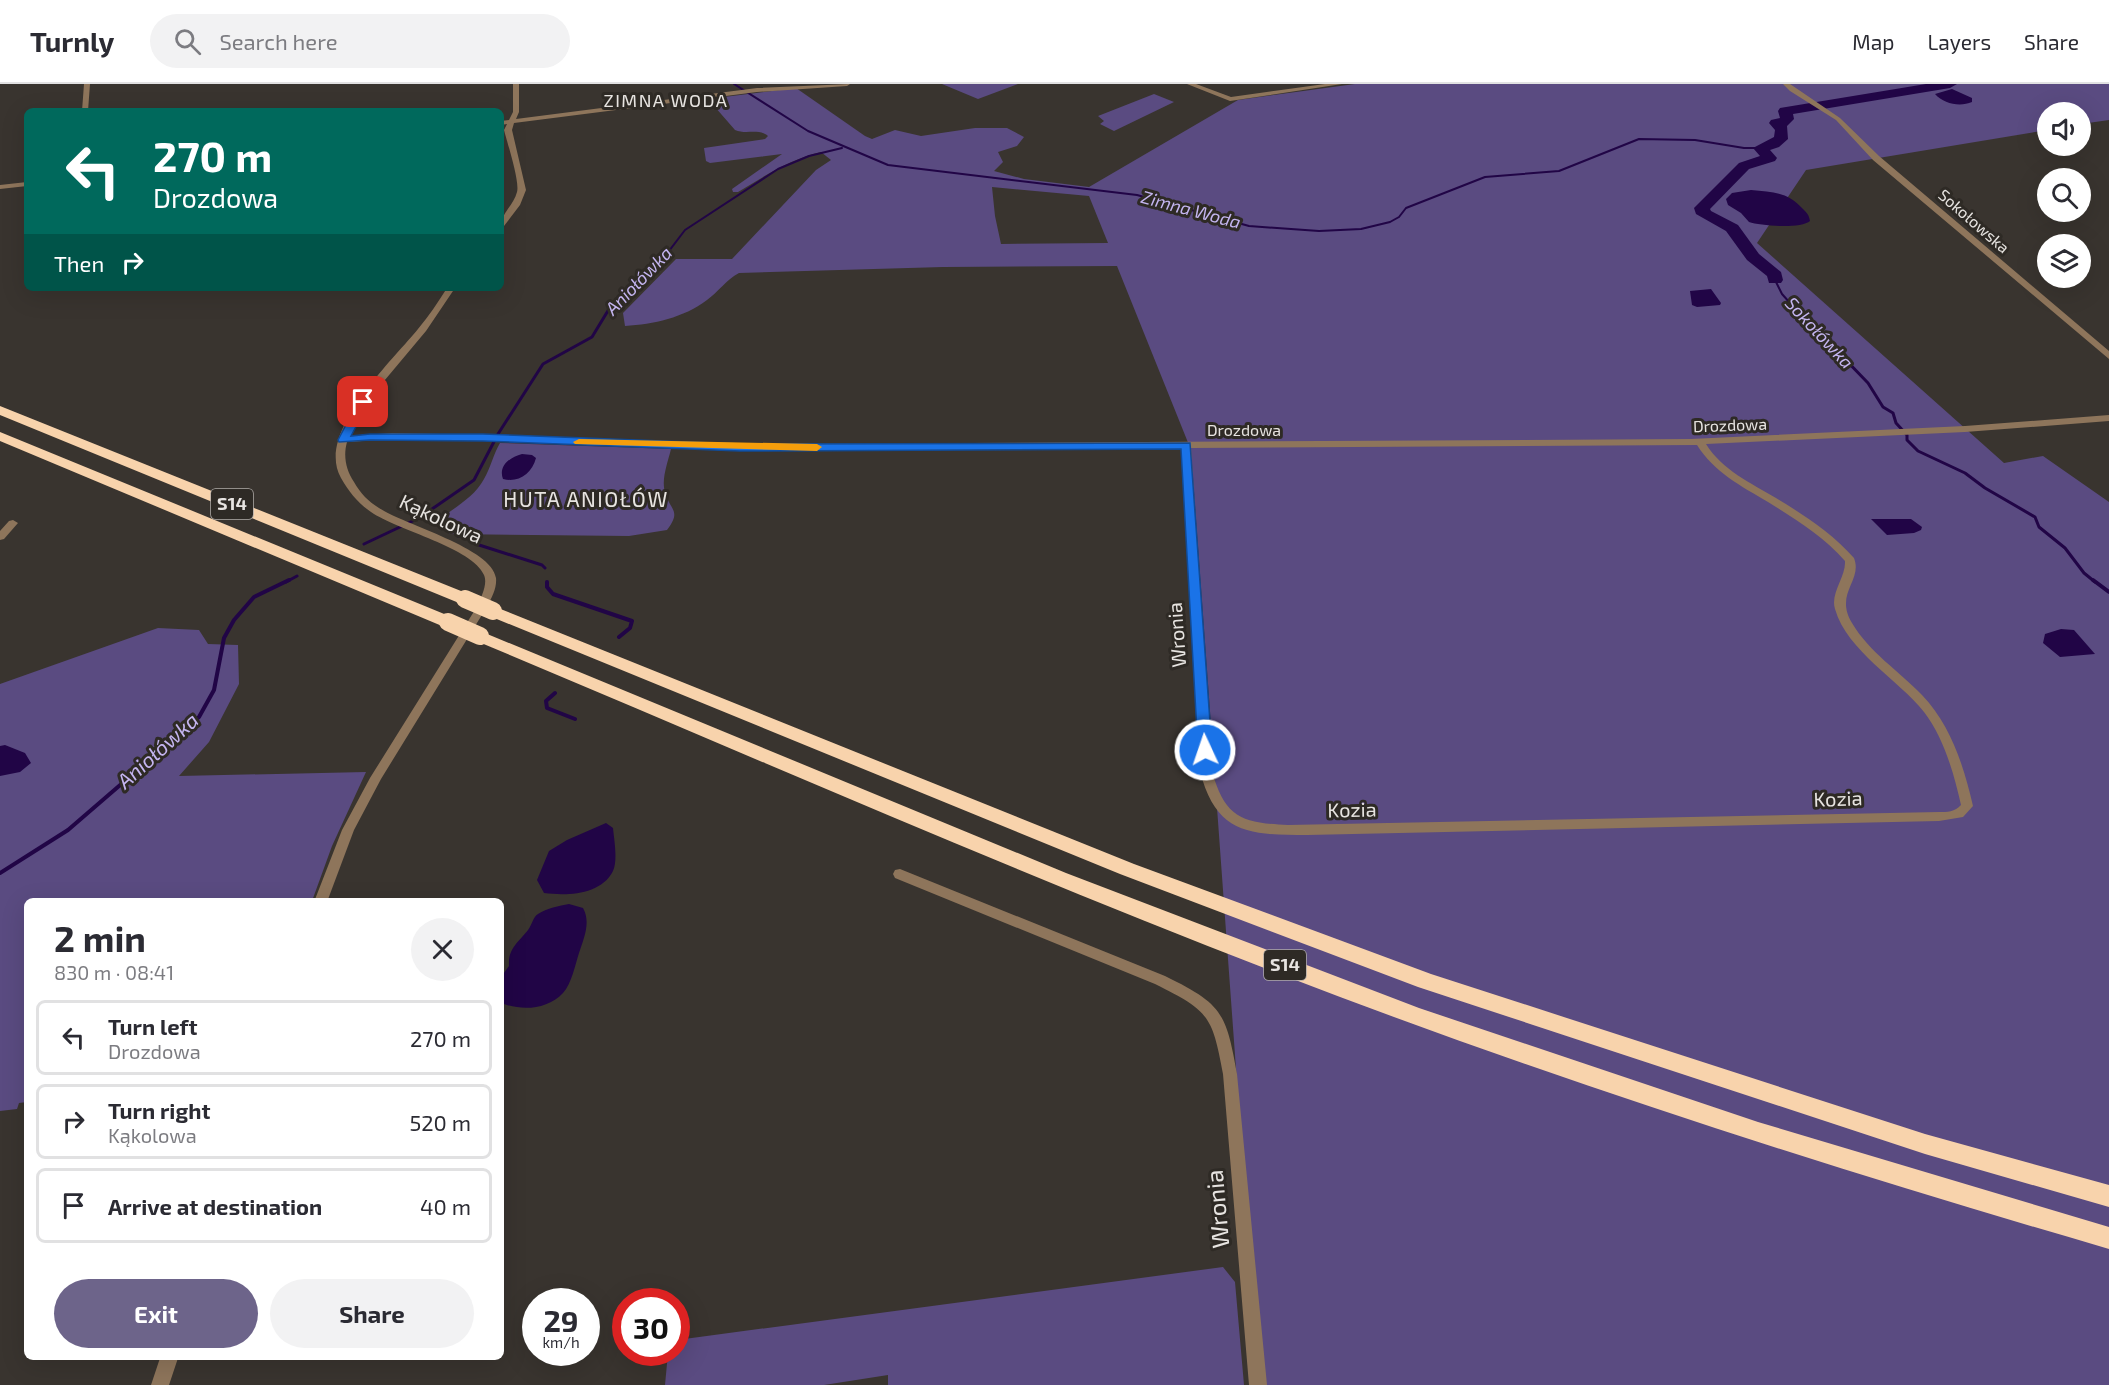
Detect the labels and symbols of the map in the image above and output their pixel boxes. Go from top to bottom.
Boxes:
district label: ZIMNA WODA [603,89,729,111]
water label: Zimna Woda [1139,185,1243,233]
street label: Sokołowska [1935,185,2014,257]
water label: Aniołówka [600,242,676,320]
water label: Sokołówka [1781,292,1858,373]
pin [337,376,388,427]
street label: Drozdowa [1693,414,1767,435]
street label: Drozdowa [1207,420,1281,439]
district label: HUTA ANIOŁÓW [503,486,669,511]
street label: Kąkolowa [396,488,487,548]
road number: S14 [211,489,253,519]
street label: Wronia [1162,602,1190,669]
water label: Aniołówka [110,707,203,794]
position arrow [1173,718,1237,782]
street label: Kozia [1813,785,1863,811]
street label: Kozia [1327,797,1377,821]
road number: S14 [1264,950,1306,980]
street label: Wronia [1199,1169,1234,1249]
speed limit sign: 30 [612,1288,690,1366]

